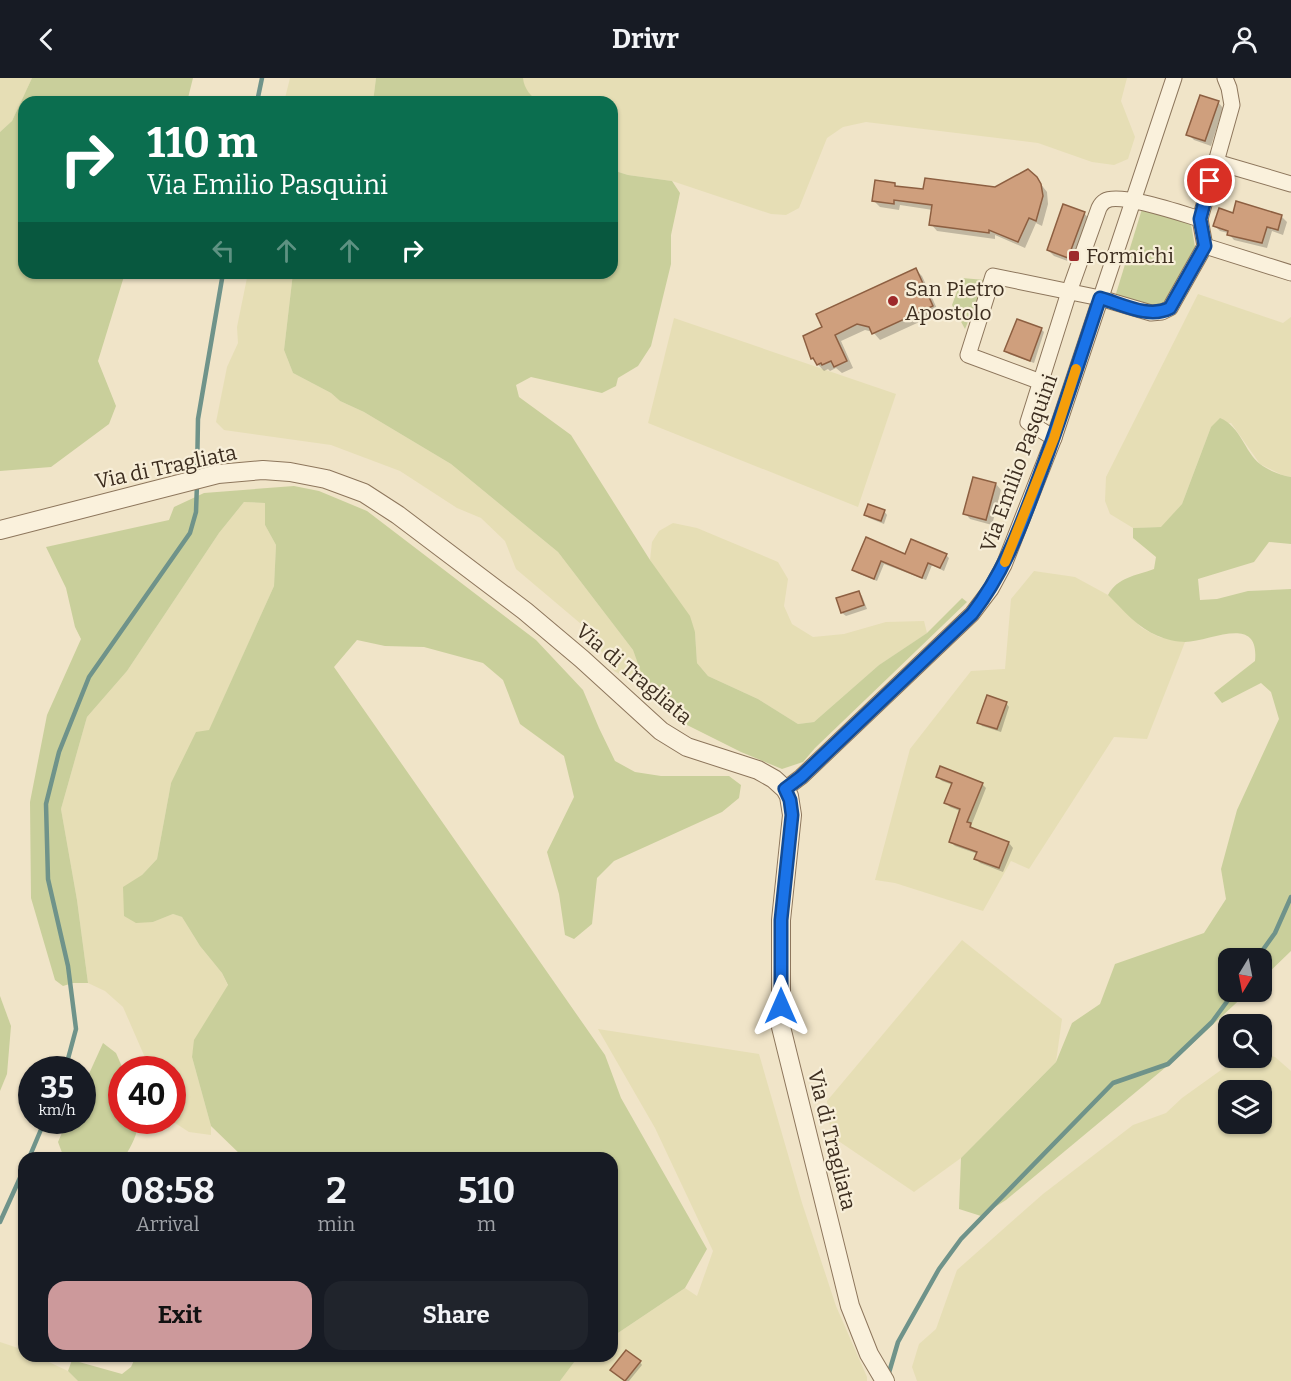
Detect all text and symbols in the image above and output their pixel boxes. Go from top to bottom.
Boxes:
icon: back [30,23,63,56]
text: Drivr [612,23,679,55]
icon: person [1228,23,1261,56]
text: 110 m [147,118,258,168]
icon: right [48,120,126,198]
pin [1184,155,1235,206]
icon: arrive [1193,164,1226,197]
text: Via Emilio Pasquini [147,169,388,201]
icon: left [207,234,240,267]
icon: ahead [270,234,303,267]
icon: ahead [333,234,366,267]
icon: right [396,234,429,267]
place label: Formichi [1086,243,1174,269]
marker: Formichi [1067,249,1081,263]
place label: San Pietro Apostolo [905,276,1005,326]
marker: San Pietro Apostolo [886,294,900,308]
street label: Via Emilio Pasquini [975,370,1063,556]
street label: Via di Tragliata [93,439,240,495]
street label: Via di Tragliata [571,618,698,731]
north arrow [1218,948,1272,1002]
map controls [1218,948,1272,1134]
position arrow [749,974,813,1038]
button: search [1218,1014,1272,1068]
speed limit sign: 40 [108,1056,186,1134]
street label: Via di Tragliata [802,1067,862,1213]
text: 35 [40,1070,74,1106]
button: layers [1218,1080,1272,1134]
text: km/h [38,1101,76,1119]
text: 08:58 [121,1169,215,1213]
text: 2 [326,1169,346,1213]
text: 510 [458,1169,515,1213]
text: Arrival [136,1212,199,1236]
text: min [317,1212,355,1236]
text: m [477,1212,496,1236]
button: Exit [48,1281,312,1350]
button: Share [324,1281,588,1350]

